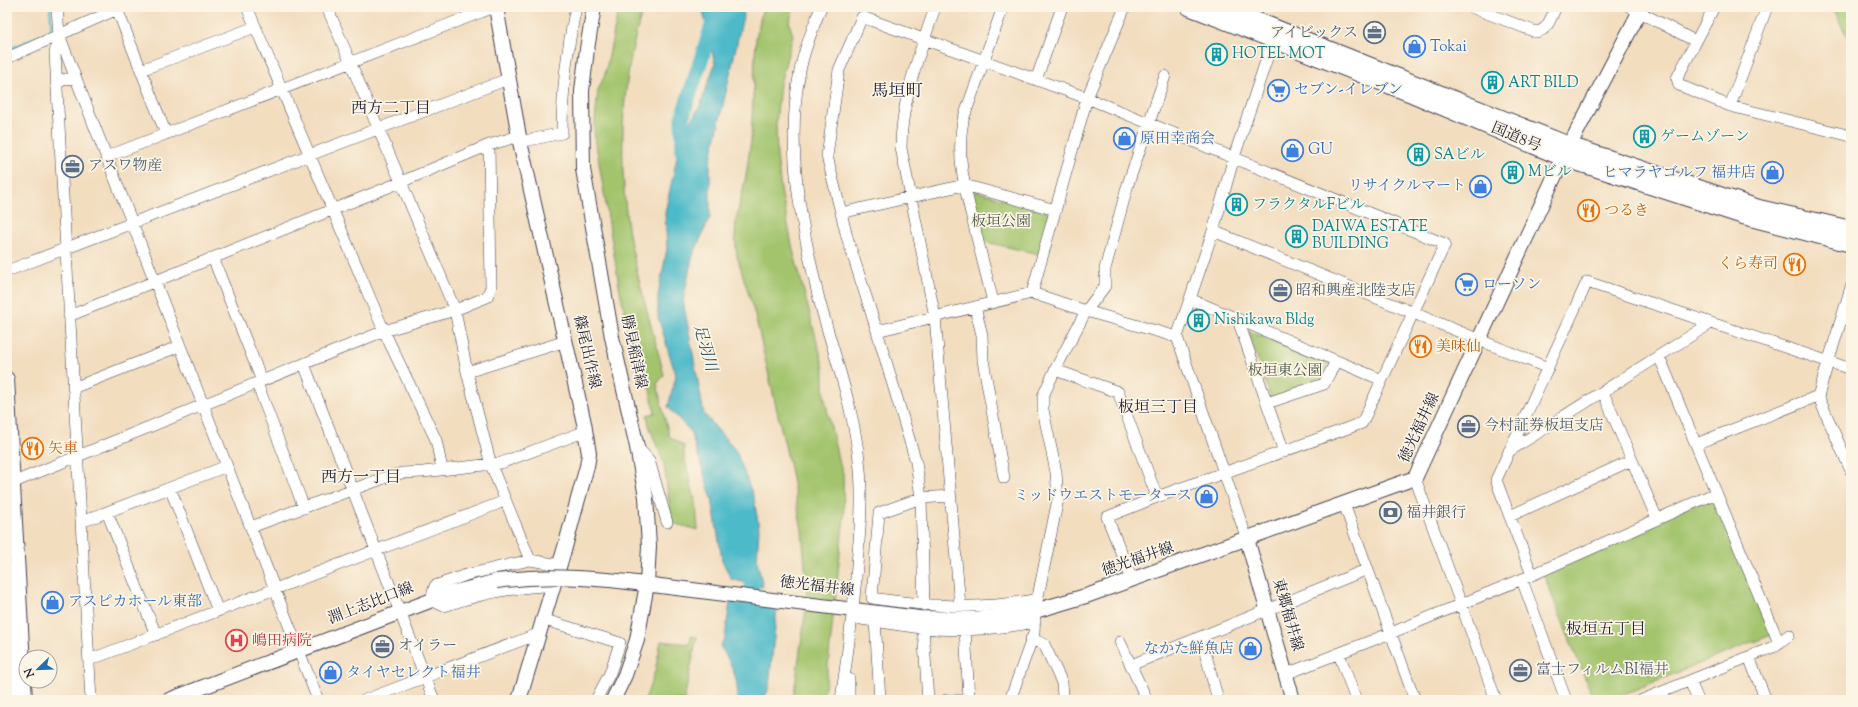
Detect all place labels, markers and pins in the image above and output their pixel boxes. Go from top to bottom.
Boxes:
office icon: アイビックス [1361,20,1387,46]
place label: アイビックス [1270,23,1358,44]
shop icon: Tokai [1401,34,1427,60]
place label: Tokai [1430,37,1467,58]
building icon: HOTEL MOT [1204,41,1230,67]
place label: HOTEL MOT [1232,44,1326,65]
building icon: ART BILD [1479,70,1505,96]
place label: ART BILD [1508,73,1579,94]
supermarket icon: セブン-イレブン [1265,77,1291,103]
place label: セブン-イレブン [1294,80,1403,101]
building icon: ゲームゾーン [1632,124,1658,150]
shop icon: 原田幸商会 [1112,126,1138,152]
place label: ゲームゾーン [1660,127,1750,148]
place label: 原田幸商会 [1140,129,1215,150]
shop icon: GU [1280,137,1306,163]
place label: GU [1308,140,1333,161]
building icon: SAビル [1406,142,1432,168]
place label: SAビル [1434,145,1485,166]
office icon: アスワ物産 [60,153,86,179]
place label: アスワ物産 [88,156,162,177]
building icon: Mビル [1500,159,1526,185]
shop icon: ヒマラヤゴルフ 福井店 [1759,160,1785,186]
place label: Mビル [1528,162,1572,183]
place label: ヒマラヤゴルフ 福井店 [1603,163,1756,184]
shop icon: リサイクルマート [1468,173,1494,199]
place label: リサイクルマート [1348,176,1466,197]
building icon: フラクタルFビル [1223,192,1249,218]
place label: フラクタルFビル [1252,195,1365,216]
restaurant icon: つるき [1575,198,1601,224]
place label: つるき [1604,201,1649,222]
place label: DAIWA ESTATE BUILDING [1312,217,1428,255]
building icon: DAIWA ESTATE BUILDING [1283,223,1309,249]
restaurant icon: くら寿司 [1781,251,1807,277]
place label: くら寿司 [1718,254,1778,275]
supermarket icon: ローソン [1454,272,1480,298]
place label: ローソン [1482,275,1541,296]
office icon: 昭和興産北陸支店 [1268,278,1294,304]
place label: 昭和興産北陸支店 [1296,281,1416,302]
building icon: Nishikawa Bldg [1185,307,1211,333]
place label: Nishikawa Bldg [1214,310,1314,331]
restaurant icon: 美味仙 [1407,334,1433,360]
place label: 美味仙 [1436,337,1481,358]
office icon: 今村証券板垣支店 [1456,413,1482,439]
place label: 今村証券板垣支店 [1484,416,1604,437]
restaurant icon: 矢車 [20,436,46,462]
place label: 矢車 [48,439,78,460]
shop icon: ミッドウエストモータース [1194,483,1220,509]
place label: ミッドウエストモータース [1014,486,1192,507]
bank icon: 福井銀行 [1378,500,1404,526]
place label: 福井銀行 [1406,503,1466,524]
shop icon: アスピカホール東部 [40,589,66,615]
place label: アスピカホール東部 [68,592,202,613]
hospital icon: 嶋田病院 [223,628,249,654]
place label: 嶋田病院 [252,631,312,652]
office icon: オイラー [370,633,396,659]
place label: オイラー [398,636,457,657]
shop icon: なかた鮮魚店 [1237,636,1263,662]
place label: なかた鮮魚店 [1144,639,1234,660]
office icon: 富士フィルムBI福井 [1508,657,1534,683]
shop icon: タイヤセレクト福井 [318,660,344,686]
place label: 富士フィルムBI福井 [1536,660,1669,681]
place label: タイヤセレクト福井 [346,663,480,684]

